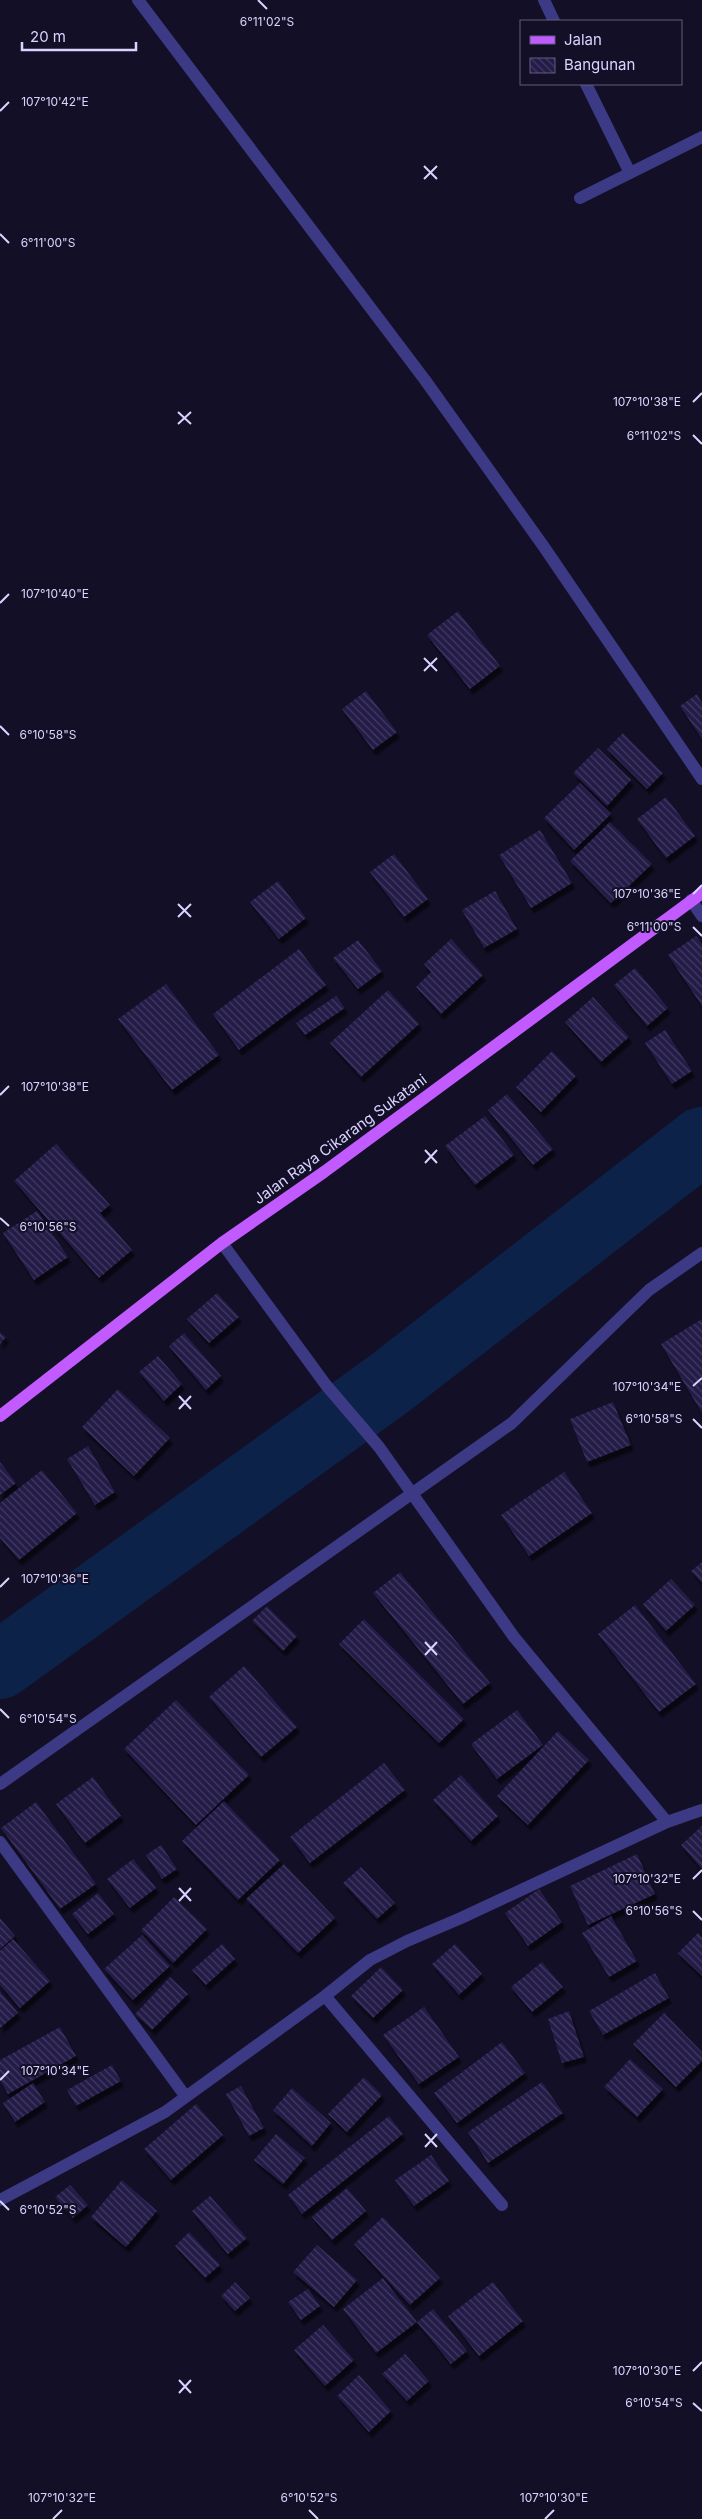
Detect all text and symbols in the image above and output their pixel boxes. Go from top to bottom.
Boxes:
text: 6°11'02"S [240,14,295,29]
scale bar [22,20,136,52]
legend [520,20,682,85]
text: 20 m [30,27,66,46]
text: Jalan [564,30,602,49]
text: Bangunan [564,55,635,74]
text: 107°10'42"E [21,94,89,109]
text: 6°11'00"S [21,235,76,250]
text: 107°10'38"E [613,394,681,409]
text: 6°11'02"S [627,428,682,443]
text: 107°10'40"E [21,586,89,601]
text: 6°10'58"S [20,727,77,742]
text: 107°10'36"E [613,886,681,901]
text: 6°11'00"S [627,919,682,934]
street label: Jalan Raya Cikarang Sukatani [250,1070,430,1208]
text: 107°10'38"E [21,1079,89,1094]
text: 6°10'56"S [20,1219,77,1234]
text: 107°10'34"E [613,1379,681,1394]
text: 6°10'58"S [626,1411,683,1426]
text: 107°10'36"E [21,1571,89,1586]
text: 6°10'54"S [19,1711,77,1726]
text: 107°10'32"E [613,1871,681,1886]
text: 6°10'56"S [626,1903,683,1918]
text: 107°10'34"E [21,2063,89,2078]
text: 6°10'52"S [20,2202,77,2217]
text: 107°10'30"E [613,2363,681,2378]
text: 6°10'54"S [625,2395,683,2410]
text: 107°10'32"E [28,2490,96,2505]
text: 6°10'52"S [281,2490,338,2505]
text: 107°10'30"E [520,2490,588,2505]

